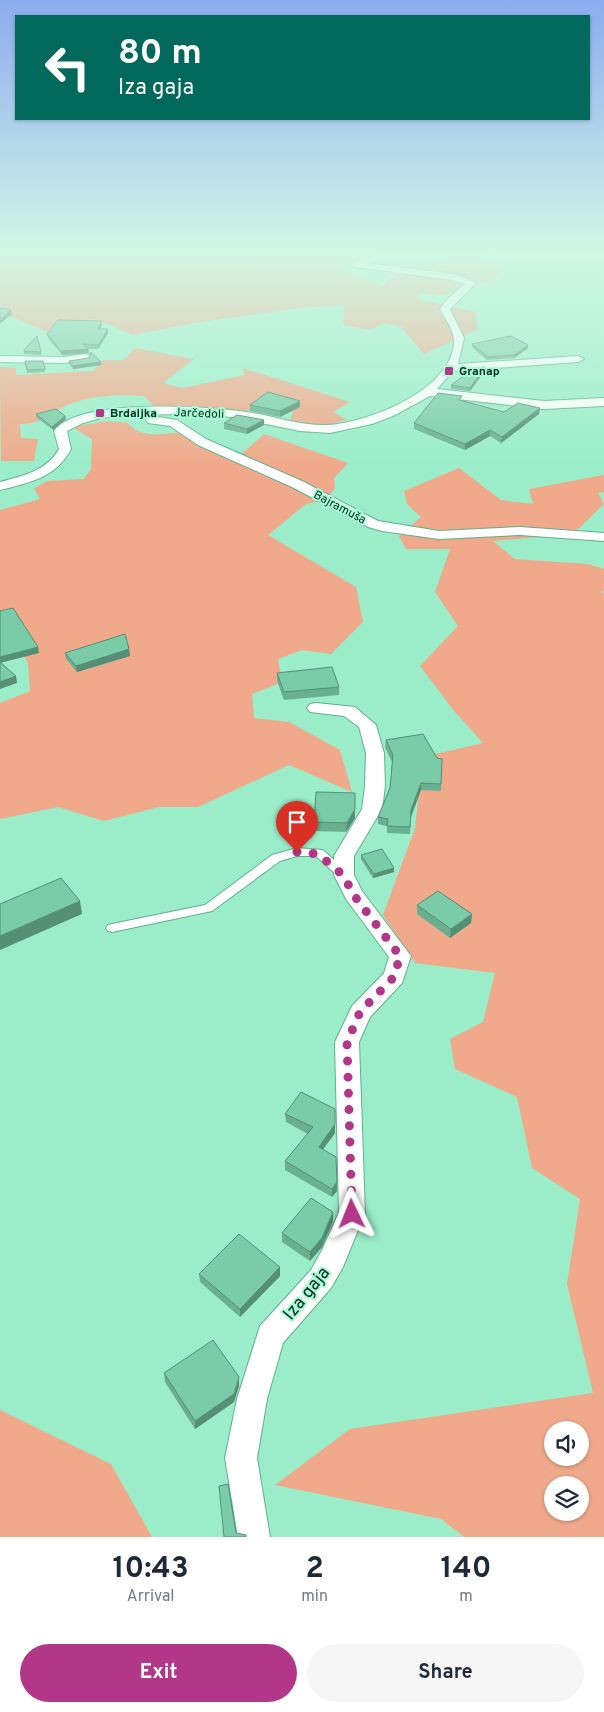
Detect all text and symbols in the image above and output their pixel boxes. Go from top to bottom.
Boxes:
text: 80 m [118,32,202,76]
icon: left [35,35,100,100]
text: Iza gaja [118,75,194,102]
place label: Granap [459,364,500,380]
marker: Granap [443,365,455,377]
street label: Jarčedoli [174,405,224,423]
place label: Brdaljka [110,406,157,422]
marker: Brdaljka [94,407,106,419]
street label: Bajramuša [310,487,369,528]
pin [276,801,318,852]
icon: arrive [283,808,311,836]
position arrow [325,1187,377,1239]
street label: Iza gaja [279,1263,336,1325]
map controls [544,1421,589,1521]
button: sound [544,1421,589,1466]
button: layers [544,1476,589,1521]
text: 10:43 [113,1551,189,1588]
text: 2 [305,1551,324,1588]
text: 140 [440,1551,491,1588]
text: Arrival [127,1587,175,1607]
text: min [301,1587,328,1607]
text: m [459,1587,473,1607]
button: Exit [20,1644,297,1702]
button: Share [307,1644,584,1702]

